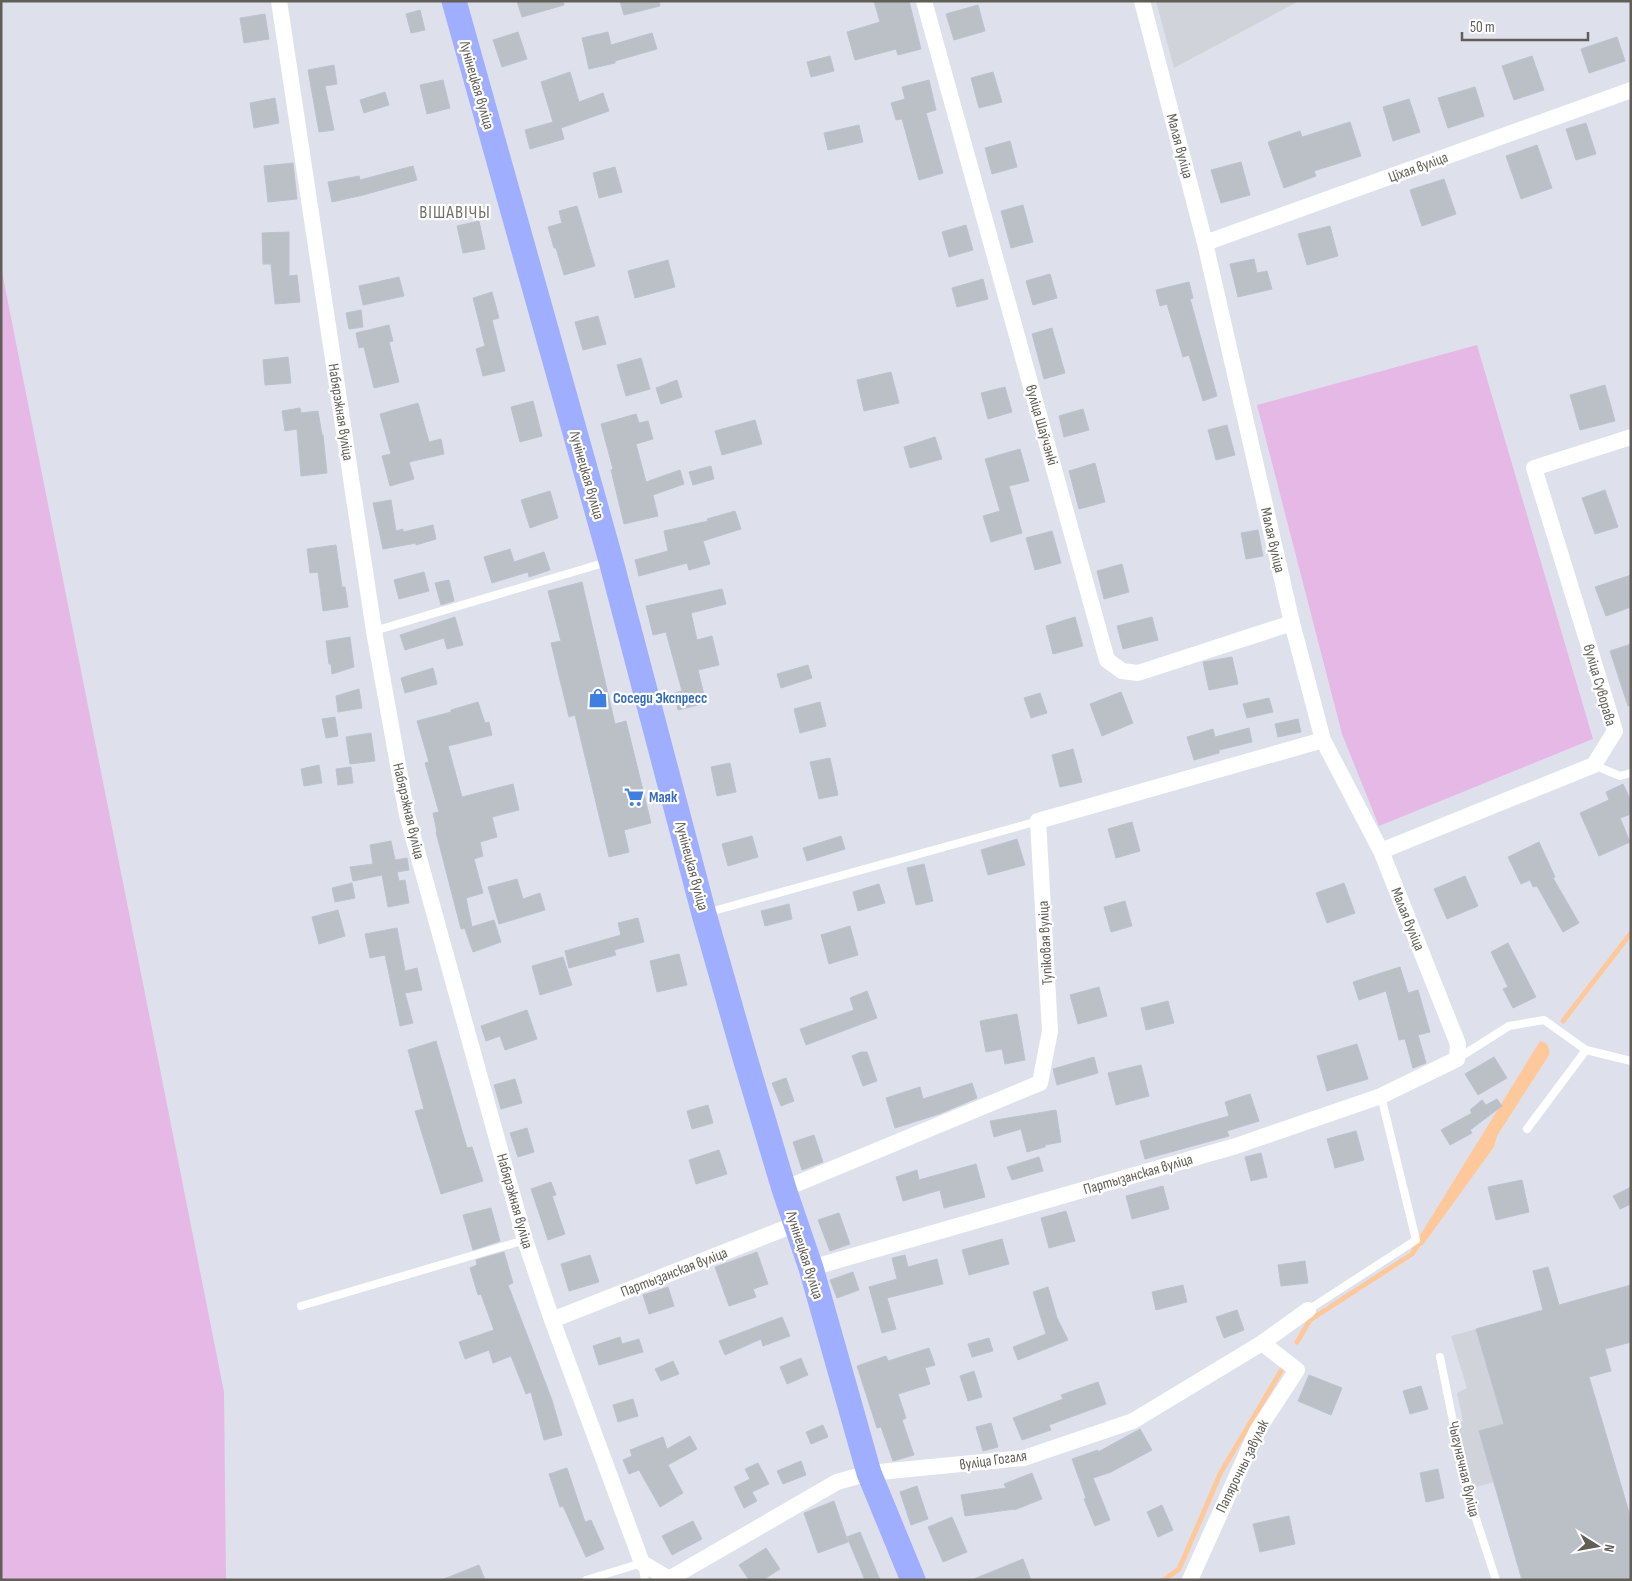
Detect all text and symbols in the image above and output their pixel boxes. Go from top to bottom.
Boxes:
scale bar [1462,10,1588,42]
text: 50 m [1470,18,1495,37]
street label: Лунінецкая вуліца [455,38,498,132]
street label: Малая вуліца [1162,112,1197,181]
street label: Ціхая вуліца [1386,148,1451,187]
district label: ВІШАВІЧЫ [419,202,491,223]
street label: Набярэжная вуліца [323,362,358,462]
street label: вуліца Шаўчэнкі [1021,383,1062,468]
street label: Лунінецкая вуліца [565,428,608,522]
street label: Малая вуліца [1256,506,1289,575]
street label: вуліца Суворава [1579,642,1620,728]
shop icon: Соседи Экспресс [587,687,609,709]
place label: Соседи Экспресс [613,689,707,708]
street label: Набярэжная вуліца [388,761,429,861]
supermarket icon: Маяк [623,786,645,808]
place label: Маяк [649,788,678,807]
street label: Лунінецкая вуліца [670,819,713,913]
street label: Малая вуліца [1386,885,1429,954]
street label: Тупіковая вуліца [1034,900,1057,986]
street label: Партызанская вуліца [1081,1150,1195,1199]
street label: Набярэжная вуліца [492,1151,537,1251]
street label: Лунінецкая вуліца [781,1208,828,1302]
street label: Партызанская вуліца [618,1243,731,1302]
street label: Папярочны завулак [1212,1416,1273,1516]
street label: Чыгуначная вуліца [1443,1419,1484,1519]
street label: вуліца Гогаля [958,1446,1028,1475]
north arrow [1572,1521,1622,1571]
text: N [1600,1543,1618,1554]

